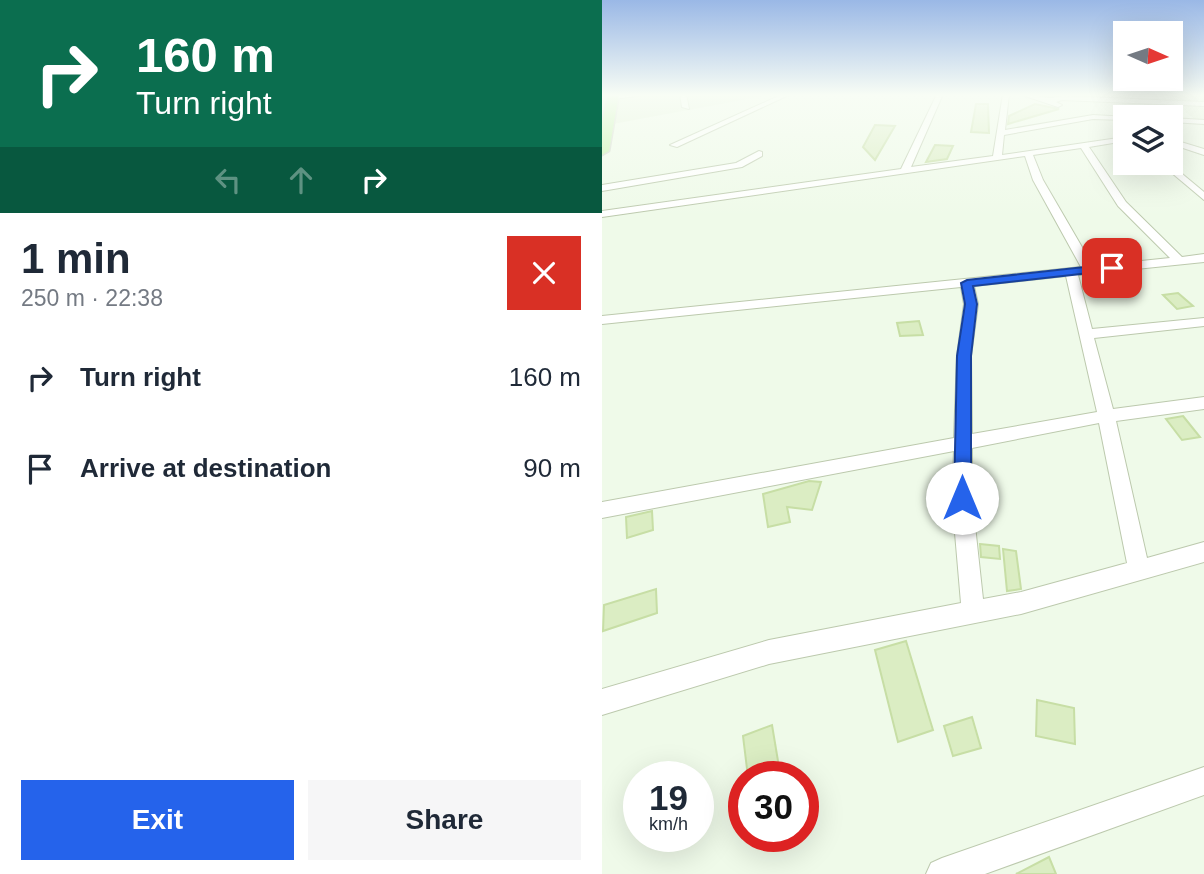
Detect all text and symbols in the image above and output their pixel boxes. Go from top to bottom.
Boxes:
north arrow [1113,21,1183,91]
map controls [1113,21,1183,175]
icon: right [21,28,112,119]
text: 160 m [136,28,275,82]
text: Turn right [136,85,272,121]
button: layers [1113,105,1183,175]
icon: left [209,161,247,199]
icon: ahead [282,161,320,199]
icon: right [355,161,393,199]
text: 1 min [21,235,131,282]
button: close [507,236,581,310]
pin [1082,238,1142,298]
icon: arrive [1093,249,1131,287]
text: 250 m · 22:38 [21,285,163,311]
icon: right [21,359,59,397]
text: Turn right [80,362,201,392]
text: 160 m [509,362,581,392]
icon: arrive [21,450,59,488]
text: Arrive at destination [80,453,331,483]
text: 90 m [523,453,581,483]
position arrow [925,461,999,535]
speed limit sign: 30 [728,761,819,852]
text: 19 [649,778,688,817]
button: Exit [21,780,294,860]
button: Share [308,780,581,860]
text: km/h [649,814,688,834]

